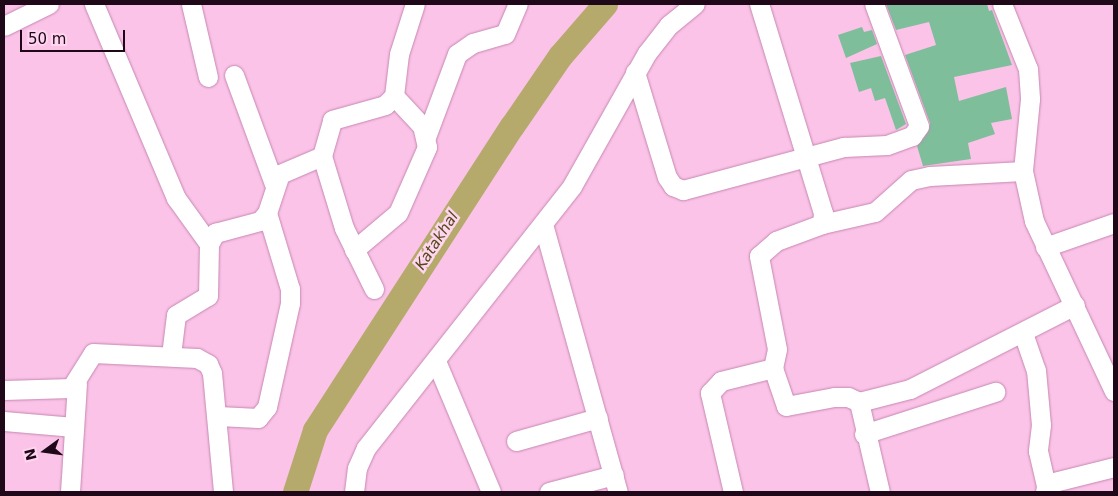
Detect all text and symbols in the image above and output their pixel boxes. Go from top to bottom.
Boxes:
scale bar [22,20,128,52]
text: 50 m [28,30,66,48]
water label: Katakhal [412,209,462,273]
north arrow [20,426,70,476]
text: N [21,447,40,462]

